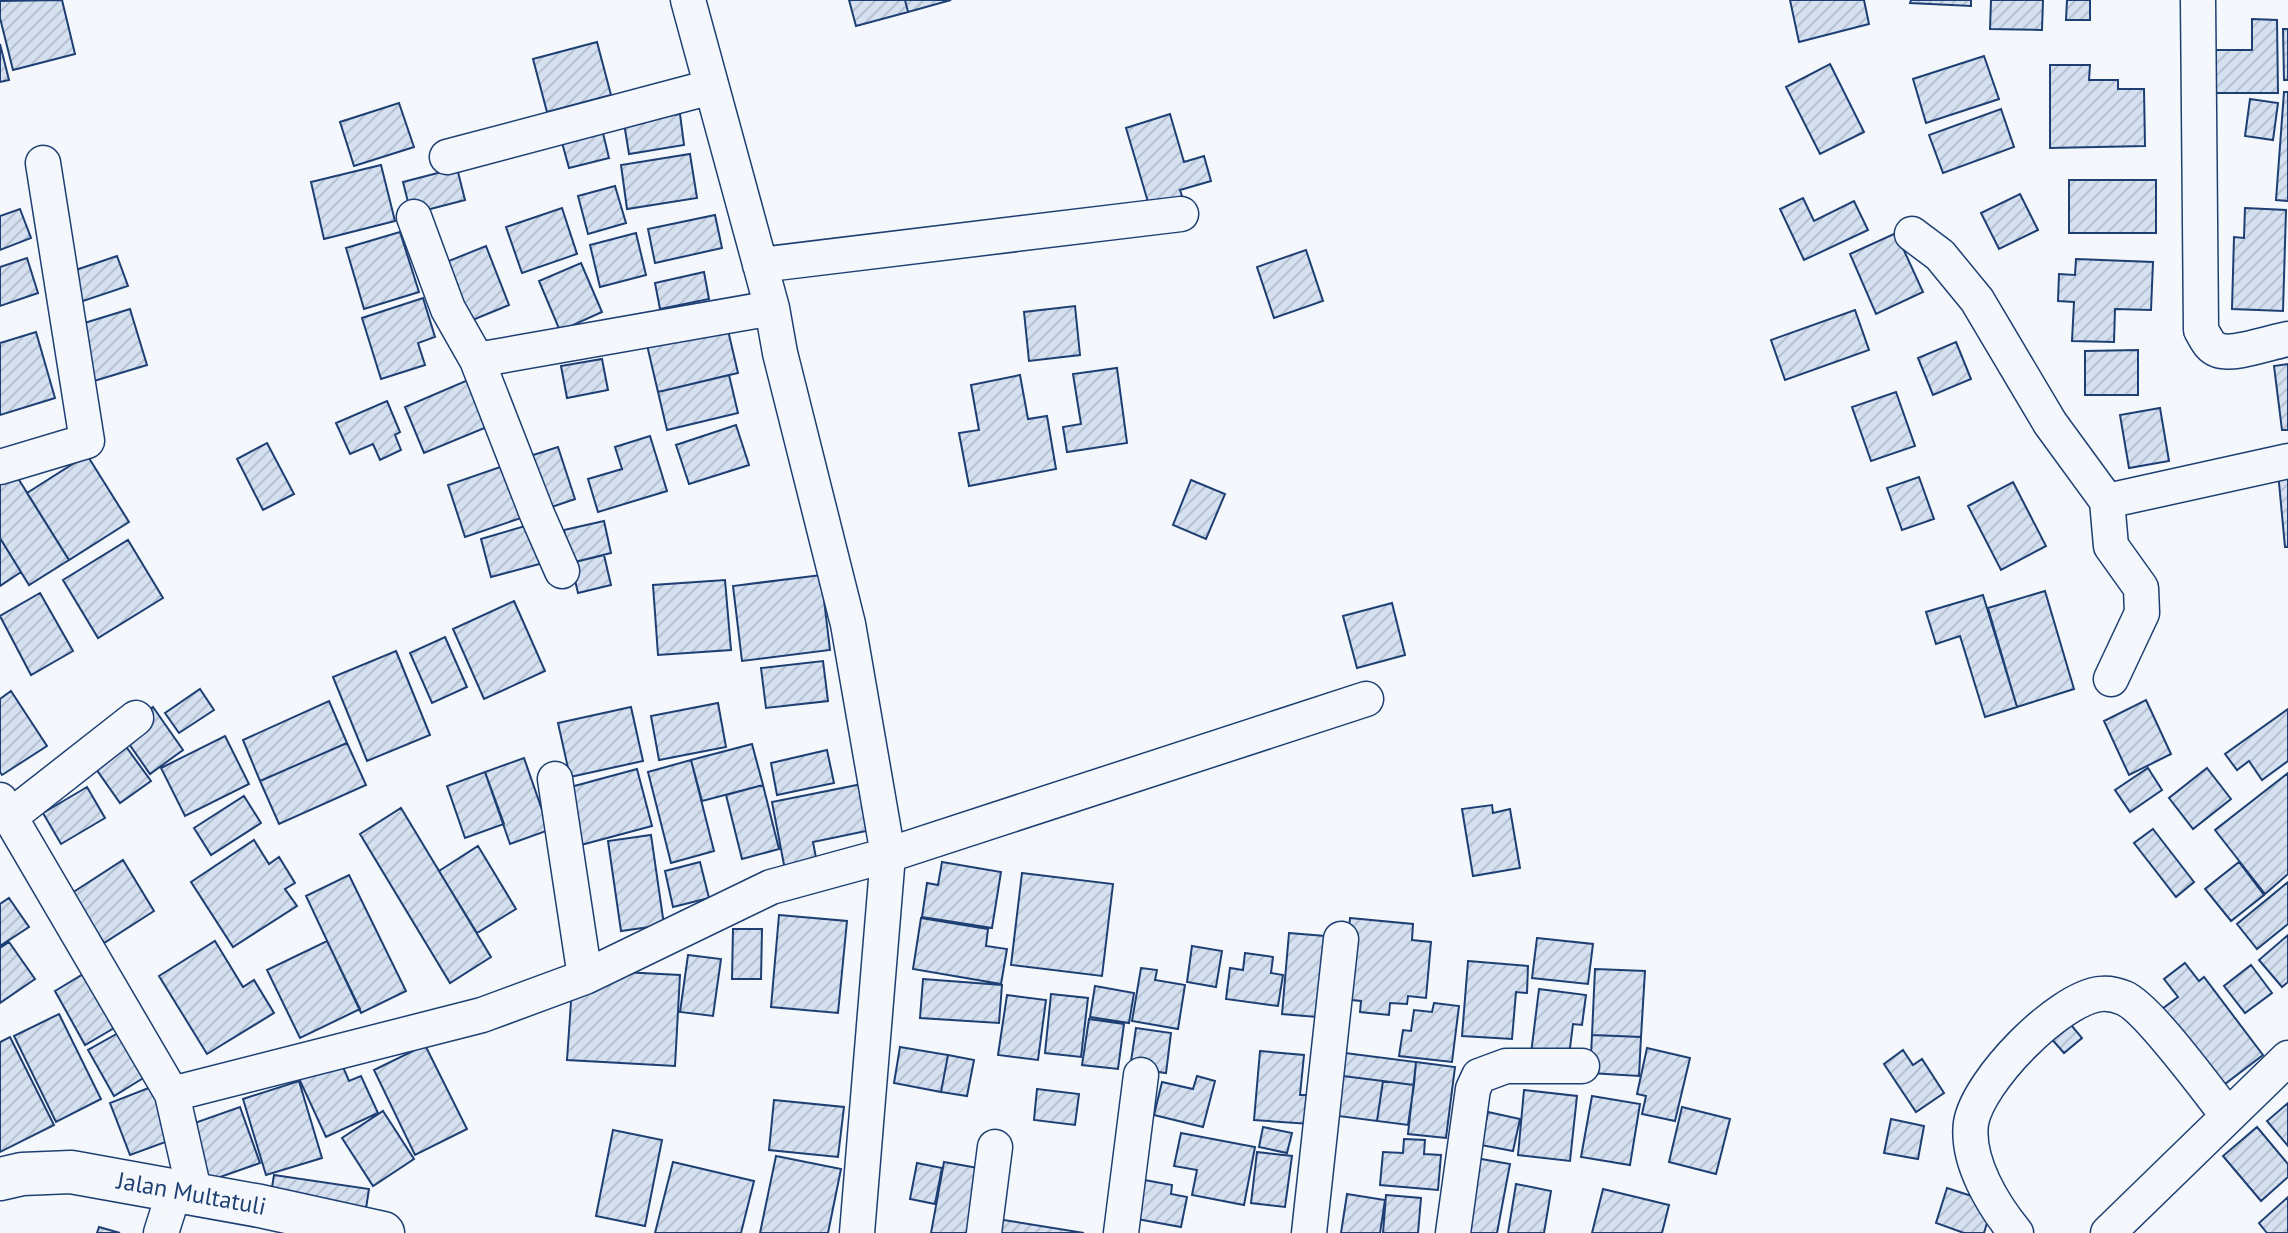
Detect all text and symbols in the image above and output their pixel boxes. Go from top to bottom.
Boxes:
street label: Jalan Multatuli [114,1164,269,1222]

